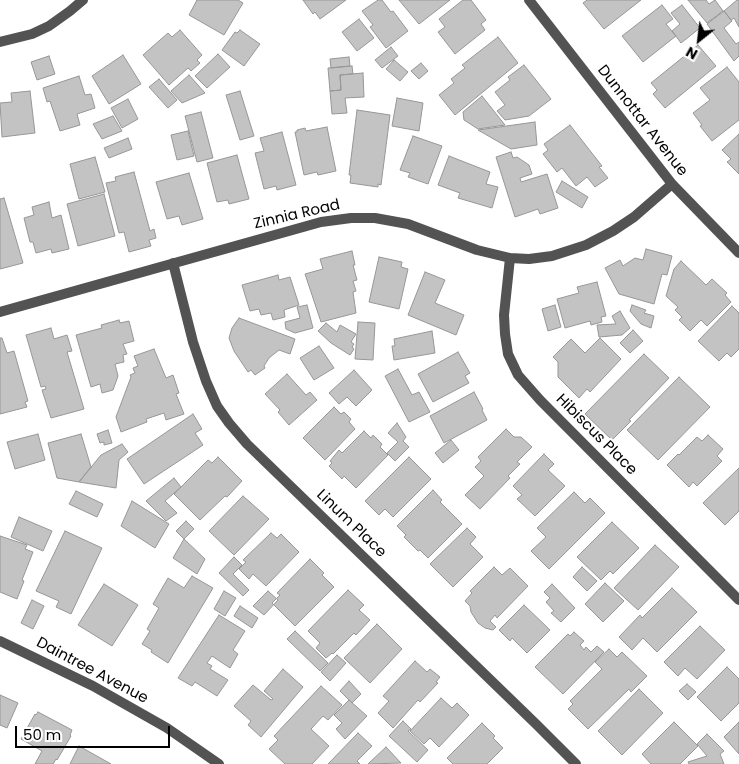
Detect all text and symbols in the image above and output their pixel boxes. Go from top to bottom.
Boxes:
north arrow [674,15,724,65]
text: N [682,42,701,64]
street label: Dunnottar Avenue [593,62,691,180]
street label: Zinnia Road [252,196,342,234]
street label: Hibiscus Place [552,391,640,479]
street label: Linum Place [312,486,390,562]
street label: Daintree Avenue [33,634,151,708]
scale bar [18,716,172,748]
text: 50 m [23,724,61,745]

